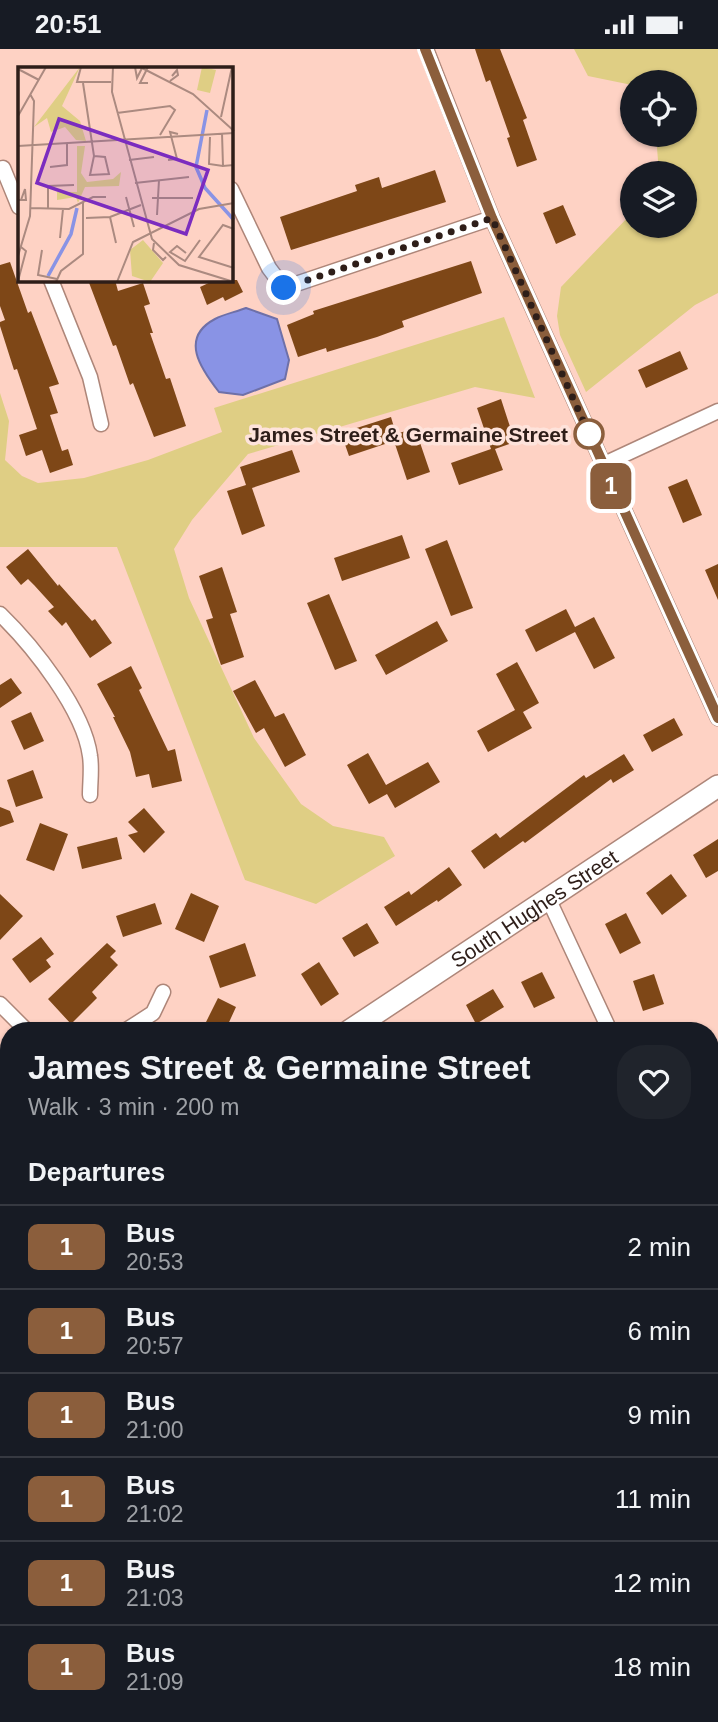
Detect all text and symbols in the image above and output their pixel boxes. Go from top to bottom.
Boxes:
text: 20:51 [35,9,102,39]
inset map [18,67,233,282]
map controls [620,70,697,238]
button: locate [620,70,697,147]
button: layers [620,161,697,238]
your location [266,270,301,305]
marker: James Street & Germaine Street [574,419,604,449]
place label: James Street & Germaine Street [248,423,568,446]
line badge: 1 [588,463,634,509]
text: 1 [604,472,618,499]
street label: South Hughes Street [446,845,622,972]
button: heart [617,1045,691,1119]
text: James Street & Germaine Street [28,1049,531,1086]
text: Walk · 3 min · 200 m [28,1094,239,1120]
text: Departures [28,1157,165,1187]
text: Bus [126,1218,175,1248]
text: 2 min [627,1232,691,1262]
text: 1 [60,1233,73,1260]
text: 20:53 [126,1249,184,1275]
text: Bus [126,1302,175,1332]
text: 6 min [627,1316,691,1346]
text: 1 [60,1317,73,1344]
text: 20:57 [126,1333,184,1359]
text: Bus [126,1386,175,1416]
text: 9 min [627,1400,691,1430]
text: 1 [60,1401,73,1428]
text: 21:00 [126,1417,184,1443]
text: Bus [126,1470,175,1500]
text: 11 min [615,1484,691,1514]
text: 1 [60,1485,73,1512]
text: 21:02 [126,1501,184,1527]
text: Bus [126,1554,175,1584]
text: 12 min [613,1568,691,1598]
text: 1 [60,1569,73,1596]
text: 21:03 [126,1585,184,1611]
text: Bus [126,1638,175,1668]
text: 18 min [613,1652,691,1682]
text: 1 [60,1653,73,1680]
text: 21:09 [126,1669,184,1695]

